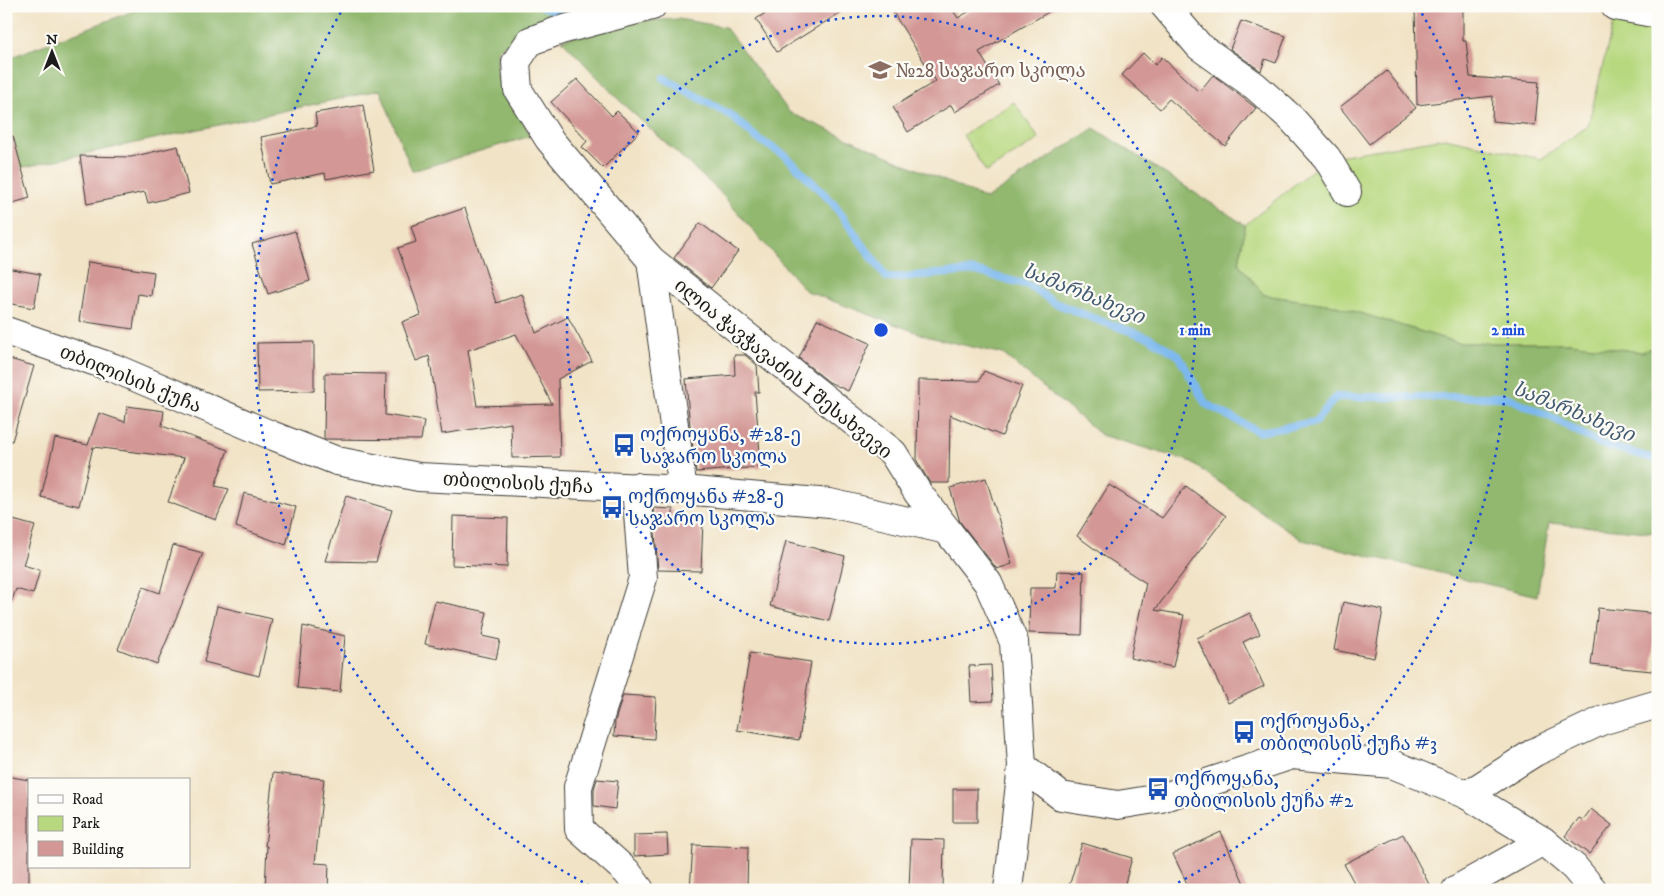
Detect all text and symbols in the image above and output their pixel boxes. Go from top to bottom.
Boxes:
north arrow [28,28,78,78]
text: N [46,31,58,49]
school or university icon: №28 საჯარო სკოლა [867,57,893,83]
place label: №28 საჯარო სკოლა [896,60,1086,83]
water label: სამარხახევი [1019,259,1150,331]
street label: ილია ჭავჭავაძის I შესახვევი [669,274,897,464]
centre of rings [872,321,890,339]
text: 1 min [1179,321,1211,340]
text: 2 min [1491,321,1525,340]
street label: თბილისის ქუჩა [56,340,205,418]
water label: სამარხახევი [1509,377,1640,449]
place label: ოქროყანა, #28-ე საჯარო სკოლა [640,424,801,469]
bus stop icon: ოქროყანა, #28-ე საჯარო სკოლა [611,432,637,458]
street label: თბილისის ქუჩა [442,468,594,499]
place label: ოქროყანა #28-ე საჯარო სკოლა [628,486,784,531]
bus stop icon: ოქროყანა #28-ე საჯარო სკოლა [599,494,625,520]
place label: ოქროყანა, თბილისის ქუჩა #3 [1260,711,1437,756]
bus stop icon: ოქროყანა, თბილისის ქუჩა #3 [1231,719,1257,745]
place label: ოქროყანა, თბილისის ქუჩა #2 [1174,768,1354,813]
bus stop icon: ოქროყანა, თბილისის ქუჩა #2 [1145,776,1171,802]
legend [28,778,190,868]
text: Road [72,790,104,809]
text: Park [72,814,101,833]
text: Building [72,840,124,859]

